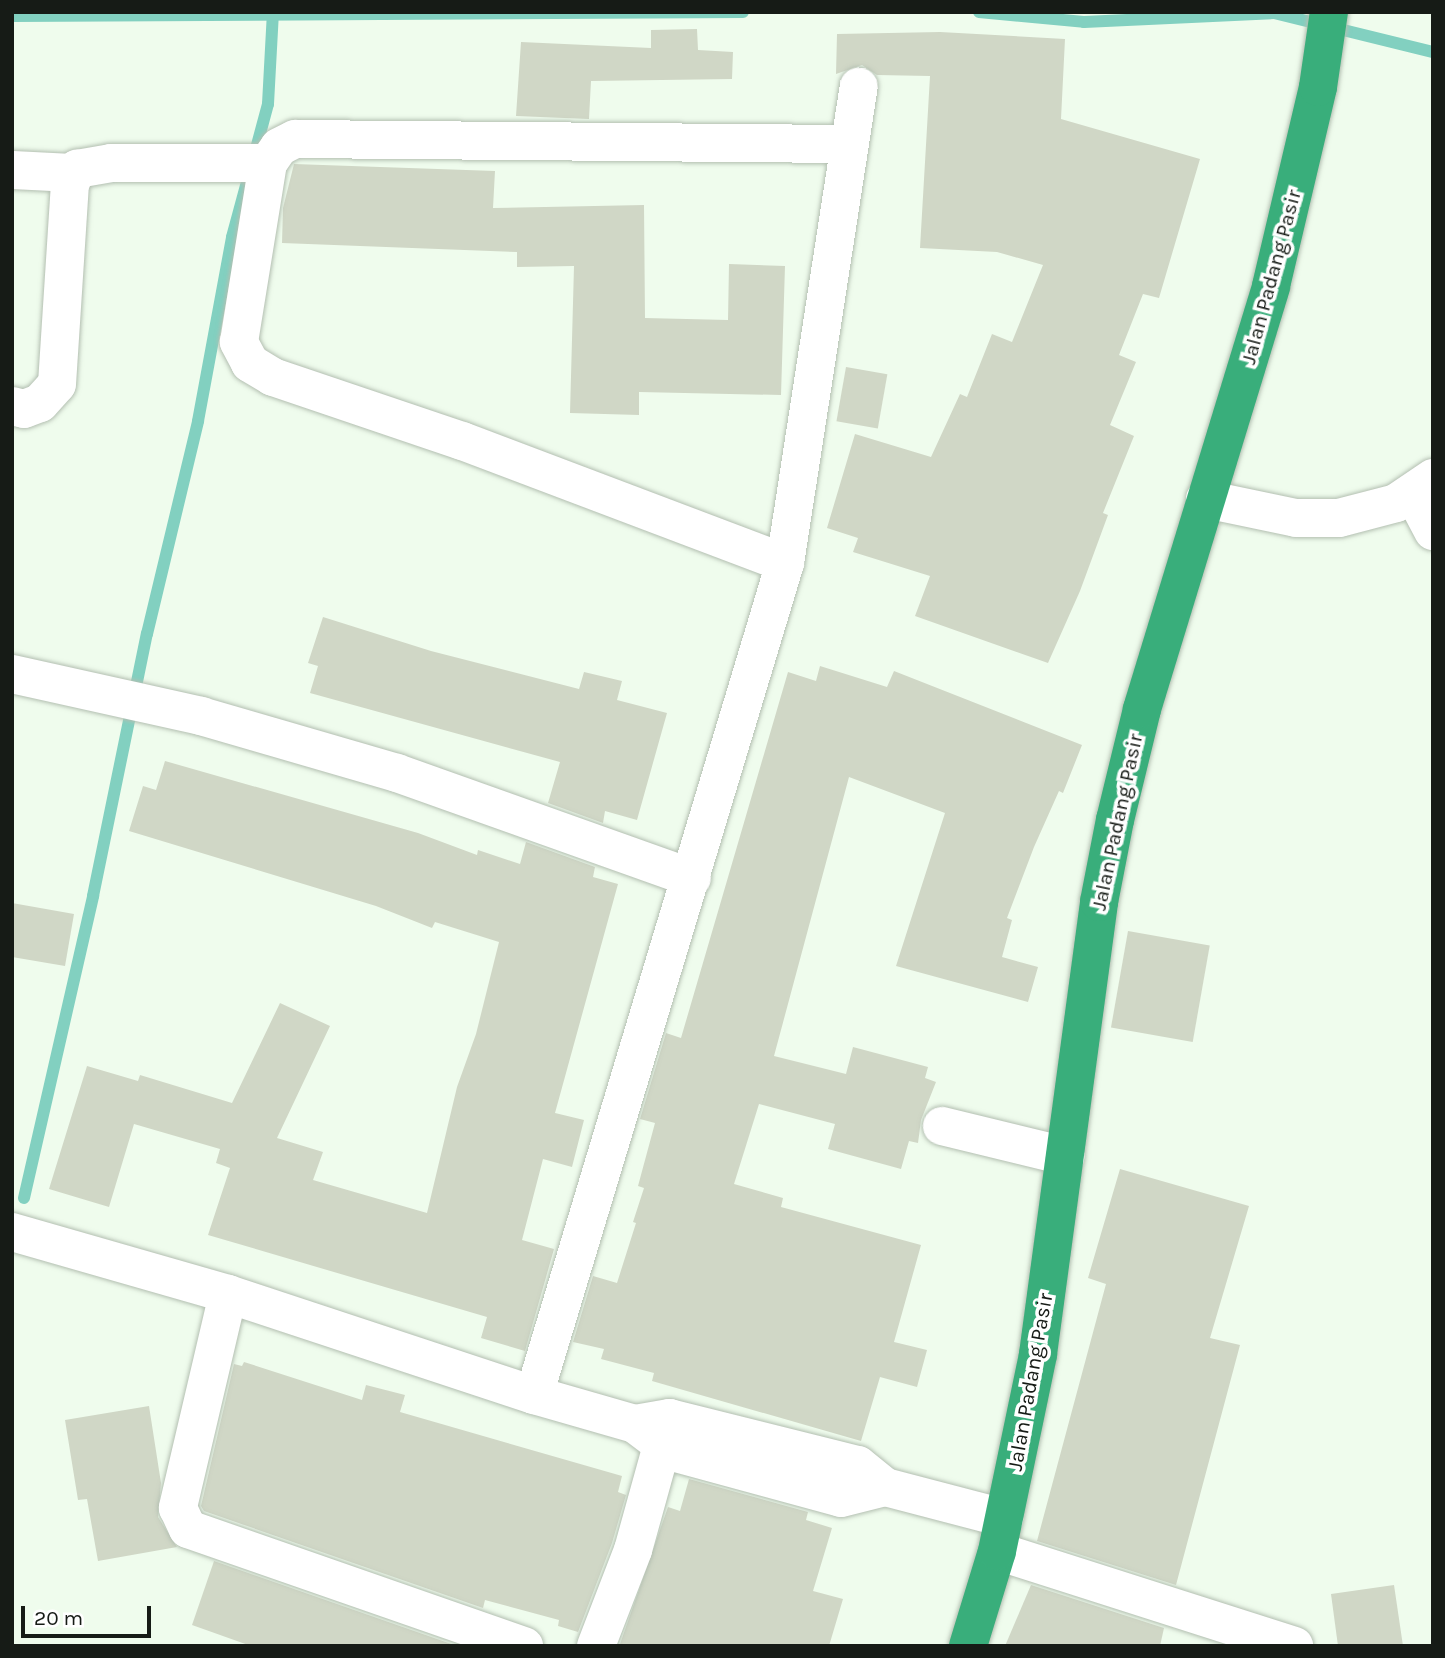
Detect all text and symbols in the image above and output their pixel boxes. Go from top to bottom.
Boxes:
street label: Jalan Padang Pasir [1236,187,1306,367]
street label: Jalan Padang Pasir [1086,731,1148,913]
street label: Jalan Padang Pasir [1002,1291,1058,1473]
scale bar [24,1592,154,1636]
text: 20 m [34,1606,83,1630]

